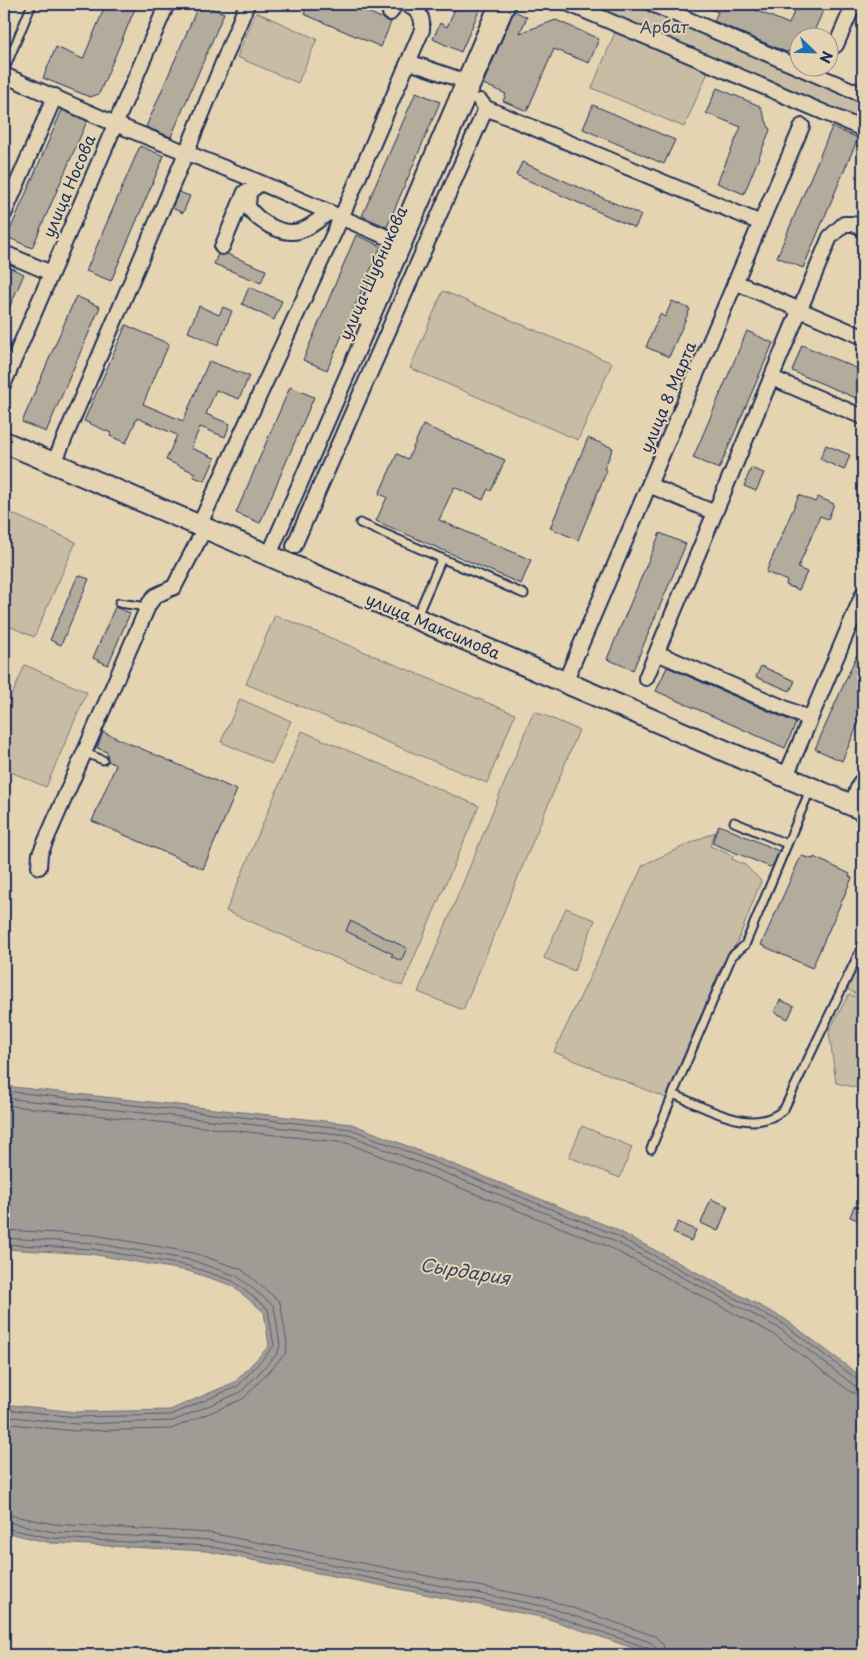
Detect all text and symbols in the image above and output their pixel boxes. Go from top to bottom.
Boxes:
park label: Арбат [640,14,689,38]
north arrow [790,28,840,78]
text: N [815,48,838,66]
street label: улица Носова [36,130,101,241]
street label: улица Шубникова [332,202,412,343]
street label: улица 8 Марта [633,337,701,456]
street label: улица Максимова [363,586,504,664]
water label: Сырдария [418,1250,513,1291]

